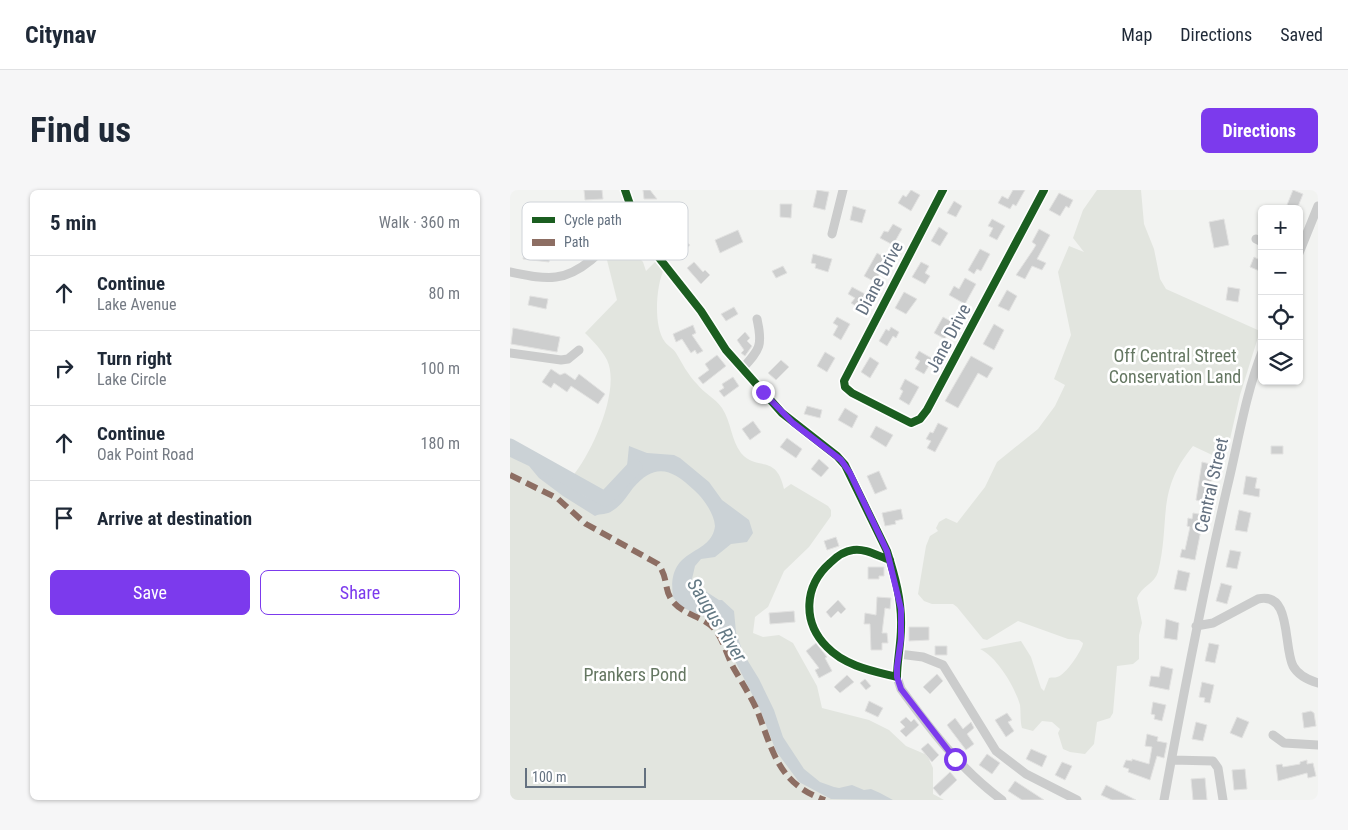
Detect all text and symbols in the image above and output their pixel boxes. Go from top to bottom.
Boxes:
text: Citynav [25,21,96,49]
text: Map [1121,24,1152,45]
text: Directions [1180,24,1252,45]
text: Saved [1280,24,1323,45]
button: Directions [1201,108,1318,153]
text: Find us [30,110,131,151]
legend [522,202,688,260]
map controls [1258,205,1303,385]
button: + [1258,205,1303,250]
text: 5 min [50,211,97,235]
text: Cycle path [564,212,622,228]
text: Walk · 360 m [379,213,460,232]
text: Path [564,234,589,250]
street label: Diane Drive [851,238,907,318]
button: − [1258,250,1303,295]
text: Continue [97,272,165,295]
icon: ahead [50,279,78,307]
text: 80 m [428,284,460,303]
text: Lake Avenue [97,295,177,314]
button: locate [1258,295,1303,340]
street label: Jane Drive [921,300,975,376]
button: layers [1258,340,1303,385]
park label: Off Central Street Conservation Land [1109,345,1241,387]
text: Turn right [97,347,172,370]
icon: right [50,354,78,382]
text: 100 m [421,359,460,378]
text: Lake Circle [97,370,167,389]
route end [752,381,775,404]
text: Continue [97,422,165,445]
icon: ahead [50,429,78,457]
text: 180 m [421,434,460,453]
street label: Central Street [1190,435,1232,535]
text: Oak Point Road [97,445,194,464]
icon: arrive [50,504,78,532]
text: Arrive at destination [97,507,252,530]
button: Save [50,570,250,615]
button: Share [260,570,460,615]
water label: Saugus River [682,574,752,666]
park label: Prankers Pond [583,664,687,685]
route start [944,748,967,771]
scale bar [525,765,646,788]
text: 100 m [532,769,567,785]

